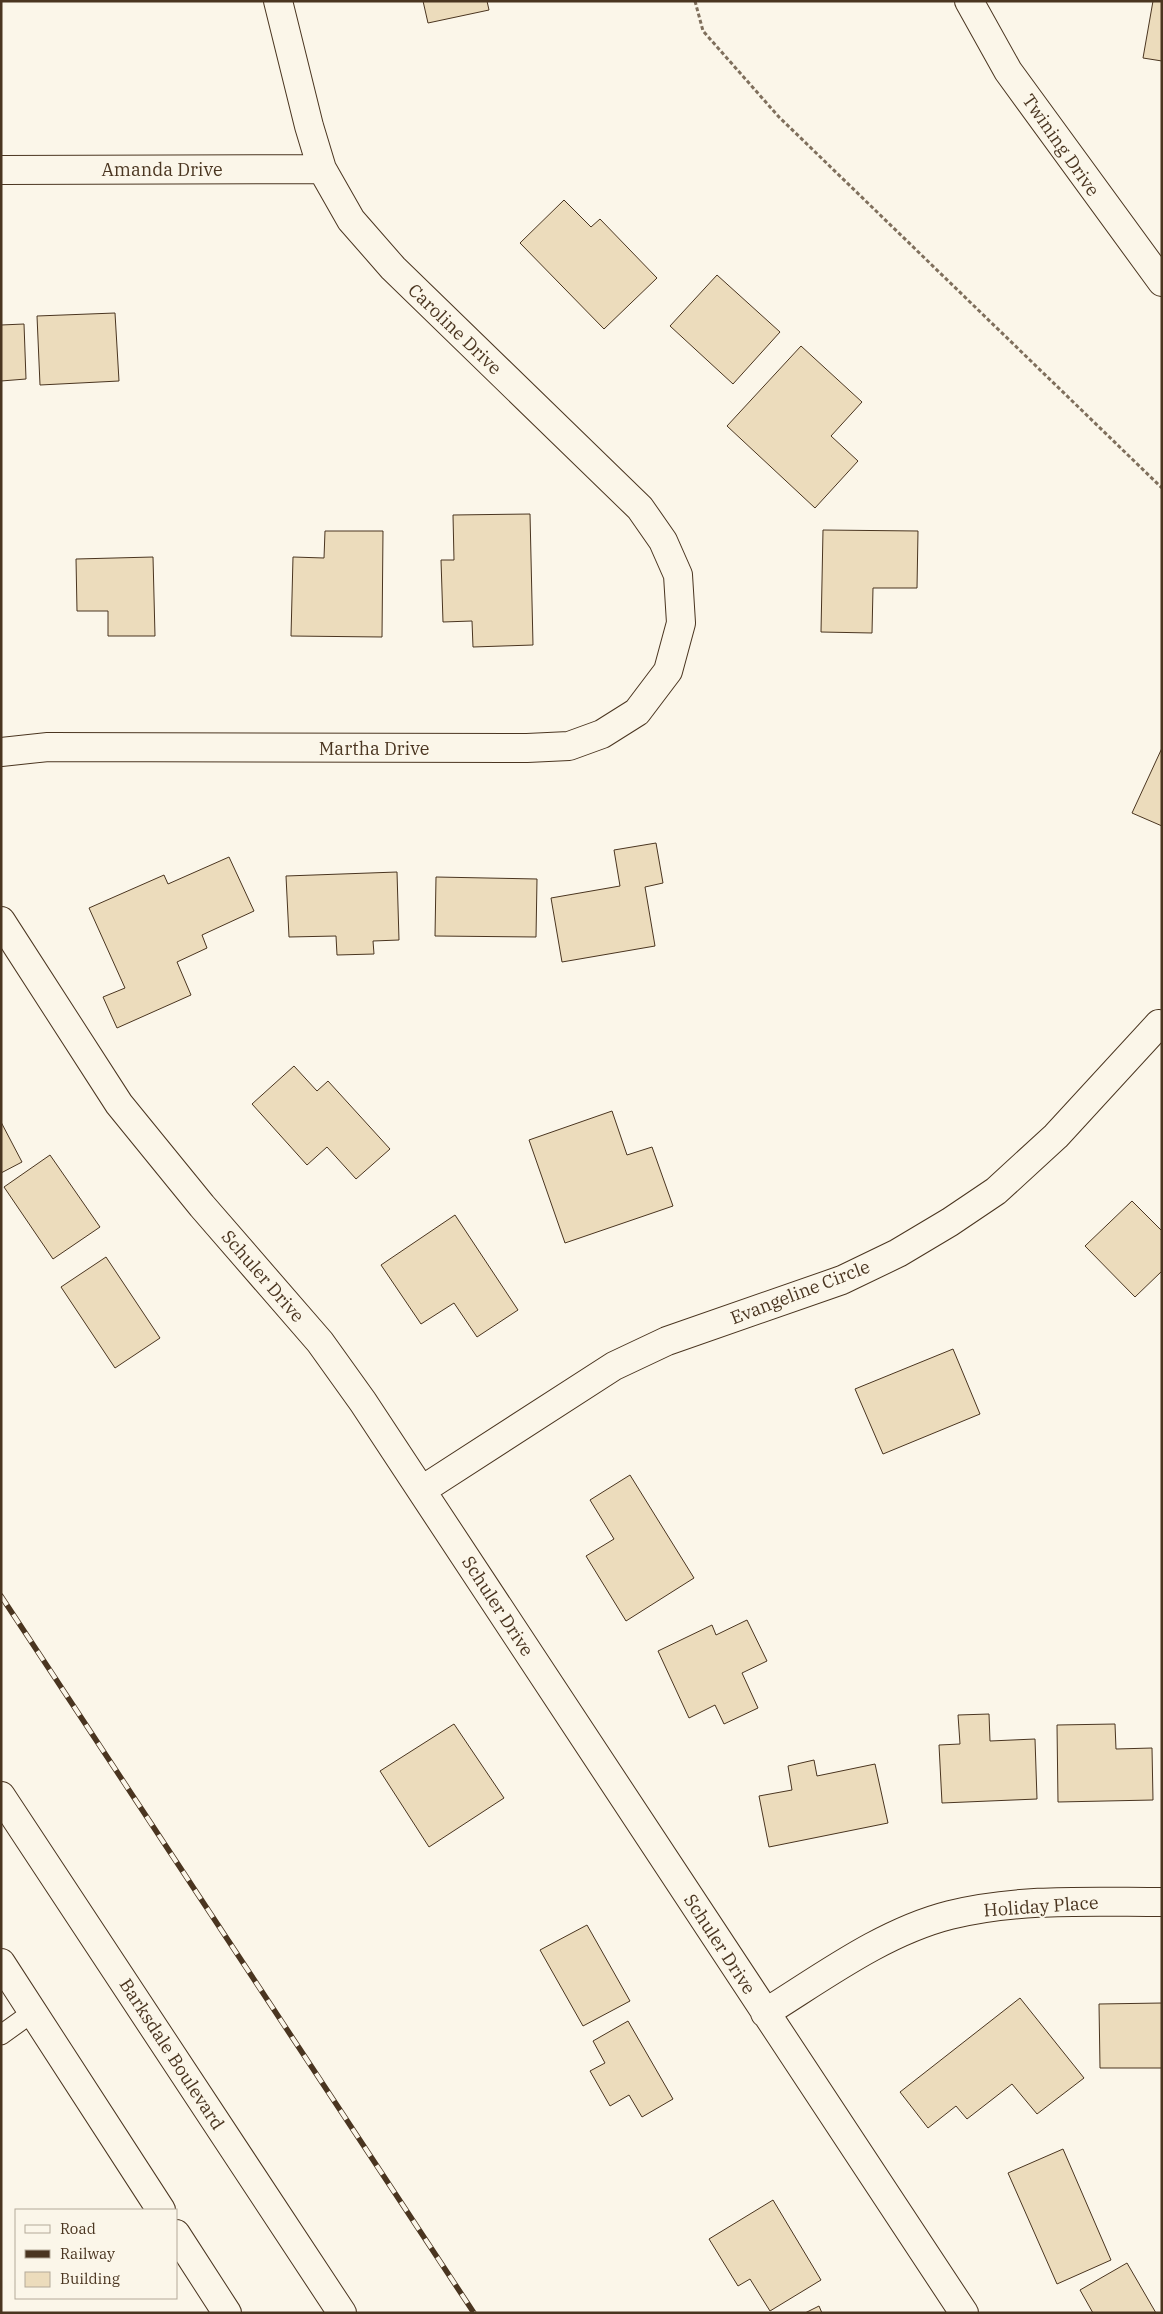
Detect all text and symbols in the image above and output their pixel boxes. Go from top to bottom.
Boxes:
street label: Twining Drive [1017,89,1105,201]
street label: Amanda Drive [101,158,223,181]
street label: Caroline Drive [403,279,507,379]
street label: Martha Drive [319,737,429,760]
street label: Schuler Drive [217,1225,309,1327]
street label: Evangeline Circle [727,1255,873,1329]
street label: Schuler Drive [457,1552,539,1660]
street label: Schuler Drive [679,1890,761,1998]
street label: Holiday Place [983,1891,1099,1921]
street label: Barksdale Boulevard [115,1974,230,2134]
legend [15,2209,178,2299]
text: Road [60,2219,96,2238]
text: Railway [60,2244,115,2263]
text: Building [60,2269,120,2288]

